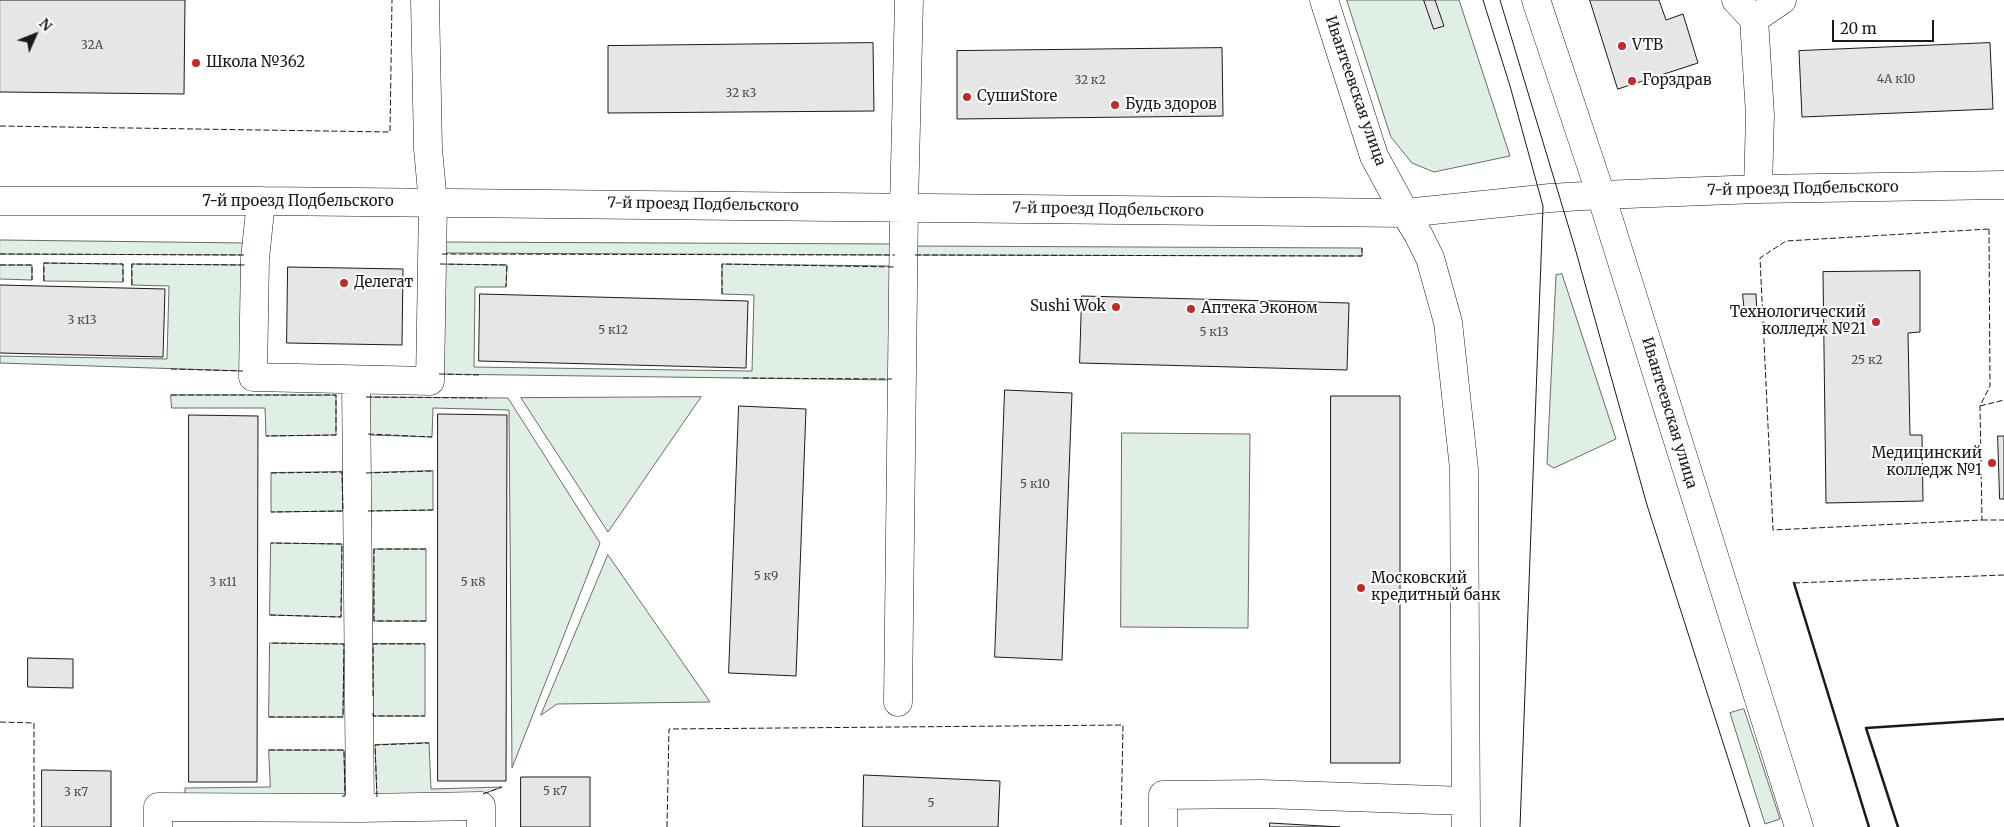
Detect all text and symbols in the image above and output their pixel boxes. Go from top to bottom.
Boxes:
north arrow [10,10,60,60]
scale bar [1834,10,1936,42]
text: N [35,14,56,35]
street label: Ивантеевская улица [1321,14,1389,168]
text: 20 m [1840,19,1877,38]
place label: VTB [1632,37,1663,55]
house number: 32А [81,39,103,53]
marker: VTB [1616,40,1628,52]
place label: Школа №362 [206,54,305,72]
marker: Школа №362 [190,57,202,69]
place label: Горздрав [1642,72,1712,90]
house number: 4А к10 [1877,73,1915,87]
house number: 32 к2 [1074,74,1106,88]
marker: Горздрав [1626,75,1638,87]
house number: 32 к3 [726,87,756,101]
place label: СушиStore [977,88,1057,106]
marker: СушиStore [961,91,973,103]
place label: Будь здоров [1125,96,1217,114]
marker: Будь здоров [1109,99,1121,111]
street label: 7-й проезд Подбельского [1707,178,1899,200]
street label: 7-й проезд Подбельского [202,193,394,211]
street label: 7-й проезд Подбельского [607,194,799,216]
street label: 7-й проезд Подбельского [1012,199,1204,221]
place label: Делегат [354,274,413,292]
marker: Делегат [338,277,350,289]
place label: Sushi Wok [1030,298,1106,316]
place label: Аптека Эконом [1201,300,1318,318]
marker: Sushi Wok [1110,301,1122,313]
marker: Аптека Эконом [1185,303,1197,315]
place label: Технологический колледж №21 [1730,304,1866,339]
house number: 3 к13 [67,314,97,328]
marker: Технологический колледж №21 [1870,316,1882,328]
house number: 5 к12 [598,324,628,338]
house number: 5 к13 [1199,326,1229,340]
street label: Ивантеевская улица [1637,335,1701,491]
house number: 25 к2 [1851,354,1883,368]
place label: Медицинский колледж №1 [1872,445,1982,480]
marker: Медицинский колледж №1 [1986,457,1998,469]
house number: 5 к10 [1020,478,1050,492]
house number: 5 к9 [754,570,778,584]
place label: Московский кредитный банк [1371,570,1500,605]
house number: 3 к11 [209,576,237,590]
house number: 5 к8 [461,576,485,590]
marker: Московский кредитный банк [1355,582,1367,594]
house number: 5 к7 [543,785,567,799]
house number: 3 к7 [64,786,88,800]
house number: 5 [927,797,935,811]

